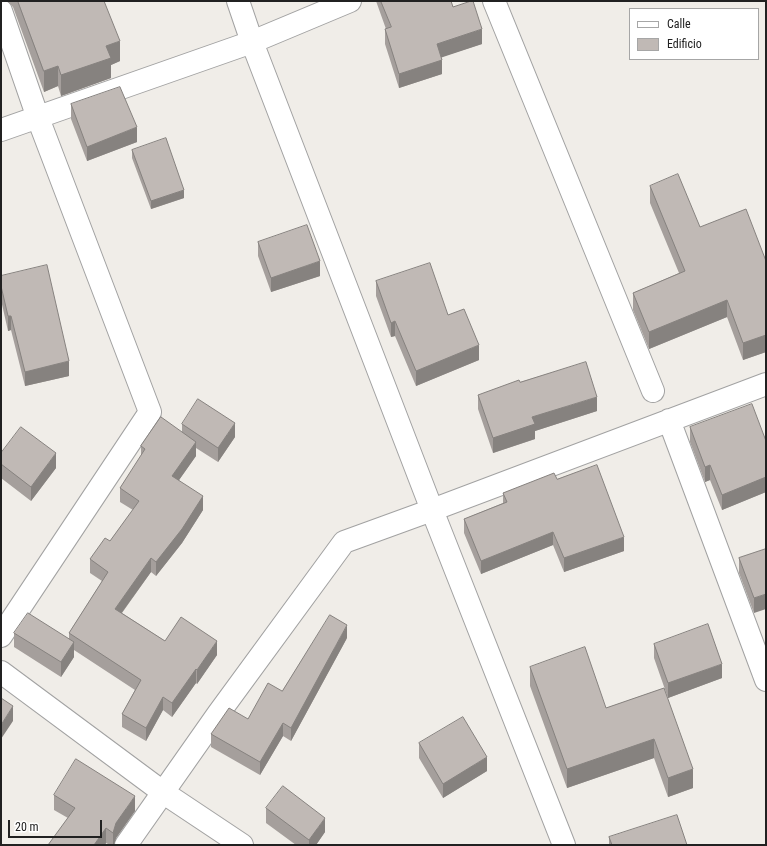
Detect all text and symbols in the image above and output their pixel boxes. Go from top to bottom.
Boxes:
legend [629,8,759,60]
text: Calle [667,17,691,31]
text: Edificio [667,37,702,51]
scale bar [10,812,104,838]
text: 20 m [15,820,39,834]

